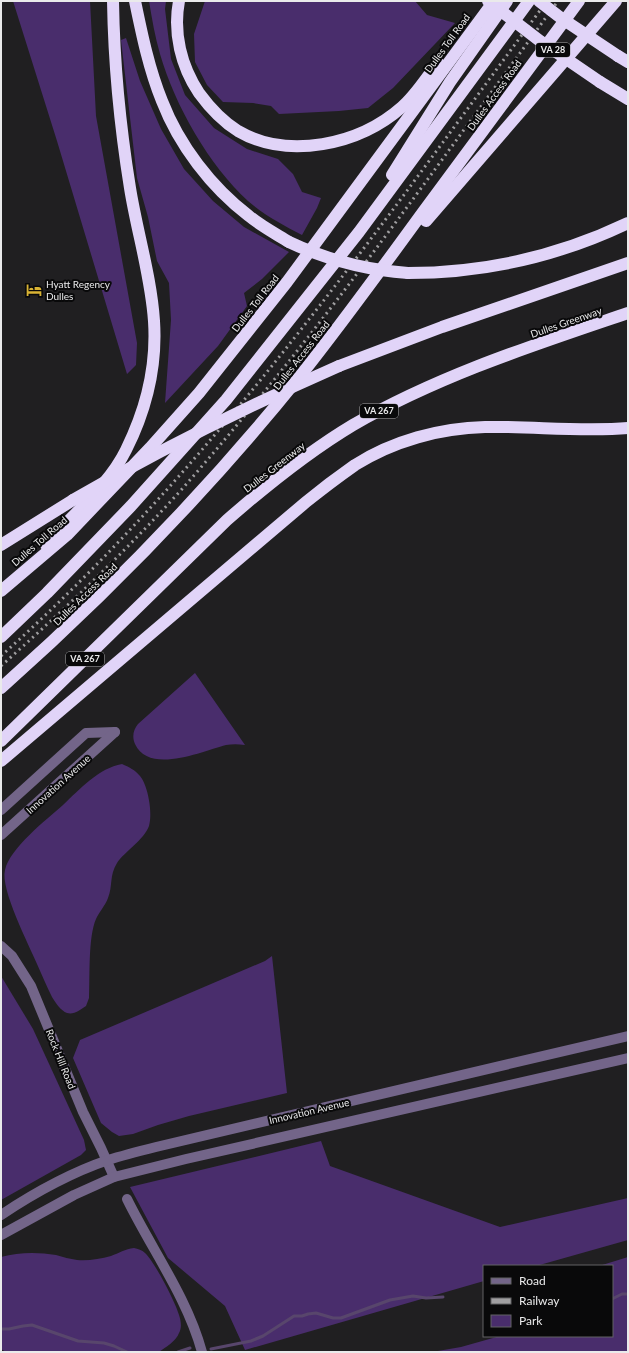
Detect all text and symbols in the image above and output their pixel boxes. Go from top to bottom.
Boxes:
street label: Dulles Toll Road [422,11,472,75]
road number: VA 28 [536,43,570,57]
street label: Dulles Access Road [464,57,524,133]
street label: Dulles Toll Road [229,272,281,334]
place label: Hyatt Regency Dulles [46,278,111,302]
hotel icon: Hyatt Regency Dulles [25,281,43,299]
street label: Dulles Greenway [529,304,604,340]
street label: Dulles Access Road [270,318,332,392]
road number: VA 267 [360,404,398,418]
street label: Dulles Greenway [241,439,308,495]
street label: Dulles Toll Road [9,514,69,568]
street label: Dulles Access Road [50,560,120,628]
road number: VA 267 [66,652,104,666]
street label: Innovation Avenue [23,752,93,816]
street label: Rock Hill Road [44,1027,78,1091]
street label: Innovation Avenue [268,1096,350,1126]
legend [483,1265,613,1337]
text: Road [519,1273,546,1288]
text: Railway [519,1293,560,1308]
text: Park [519,1313,543,1328]

